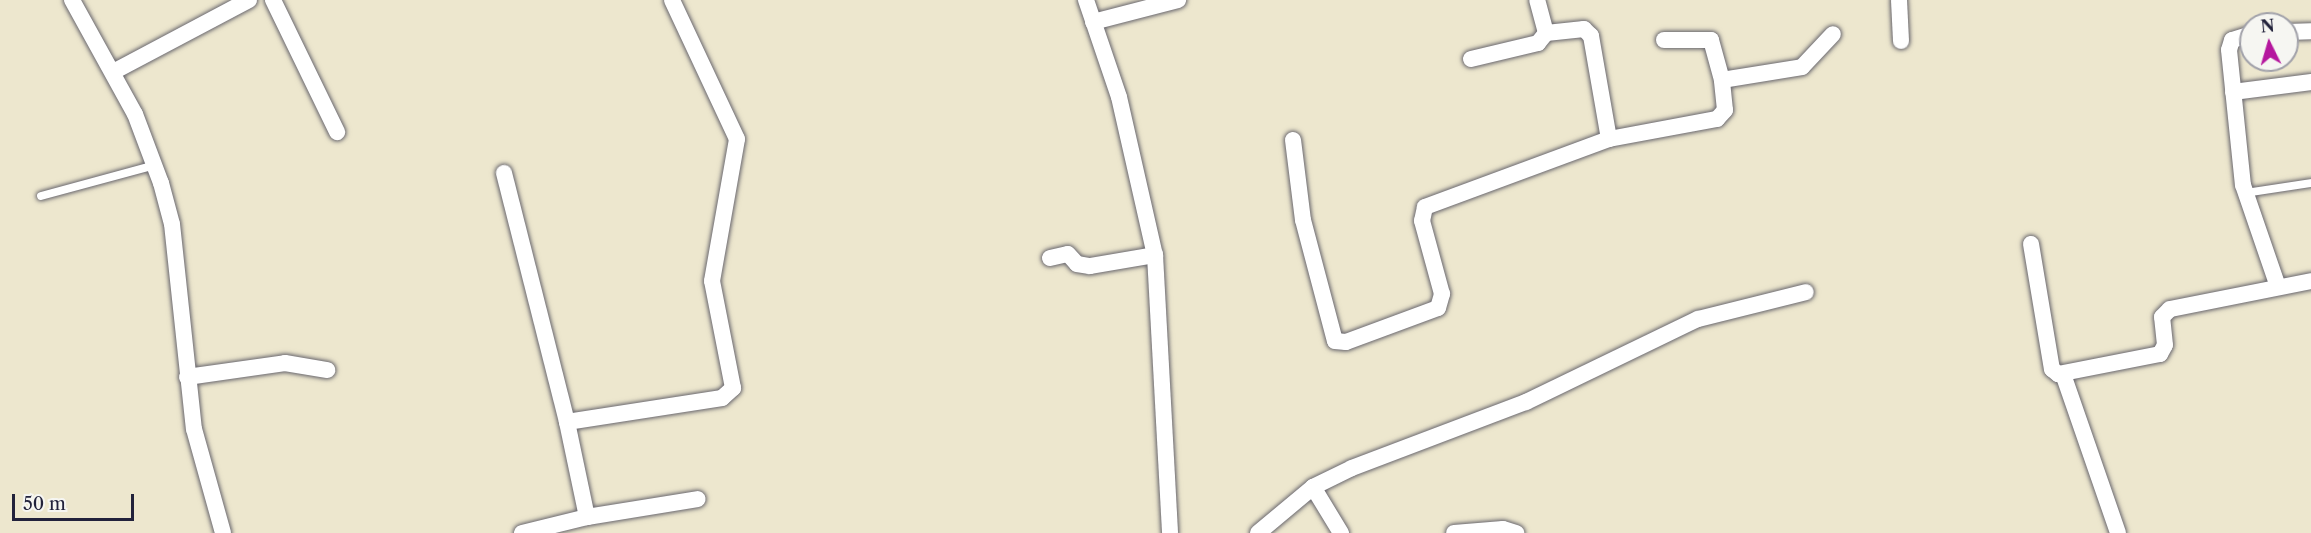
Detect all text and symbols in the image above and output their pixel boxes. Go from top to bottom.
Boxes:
north arrow [2239,12,2299,72]
text: N [2260,15,2275,37]
scale bar [15,482,136,520]
text: 50 m [23,493,66,515]

